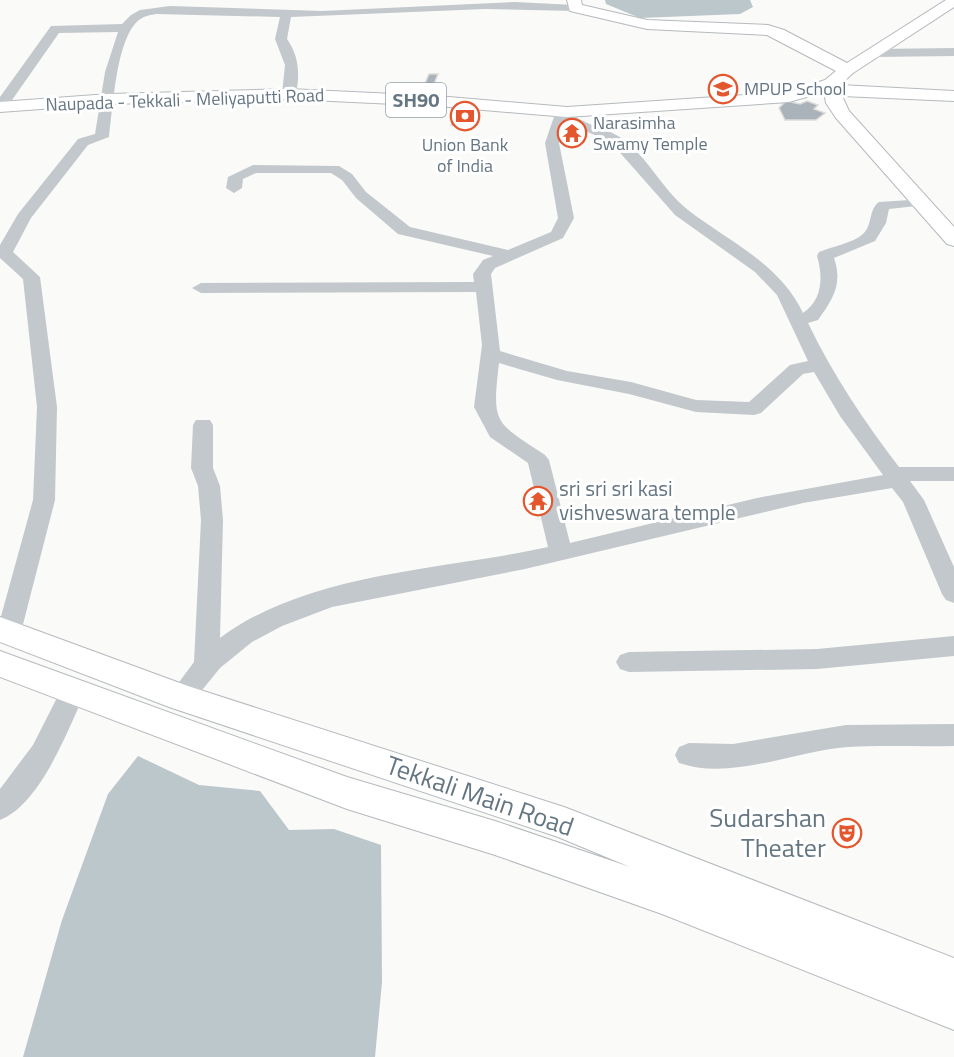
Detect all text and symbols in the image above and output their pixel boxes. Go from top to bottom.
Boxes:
school or university icon: MPUP School [707,73,739,105]
place label: MPUP School [744,75,846,102]
street label: Naupada - Tekkali - Meliyaputti Road [45,81,325,118]
road number: SH90 [386,83,446,117]
bank icon: Union Bank of India [449,100,481,132]
place label: Narasimha Swamy Temple [593,109,708,157]
temple icon: Narasimha Swamy Temple [556,117,588,149]
place label: Union Bank of India [422,131,509,179]
place label: sri sri sri kasi vishveswara temple [559,472,736,528]
temple icon: sri sri sri kasi vishveswara temple [522,485,554,517]
street label: Tekkali Main Road [381,745,579,846]
place label: Sudarshan Theater [709,798,826,867]
theatre icon: Sudarshan Theater [831,817,863,849]

